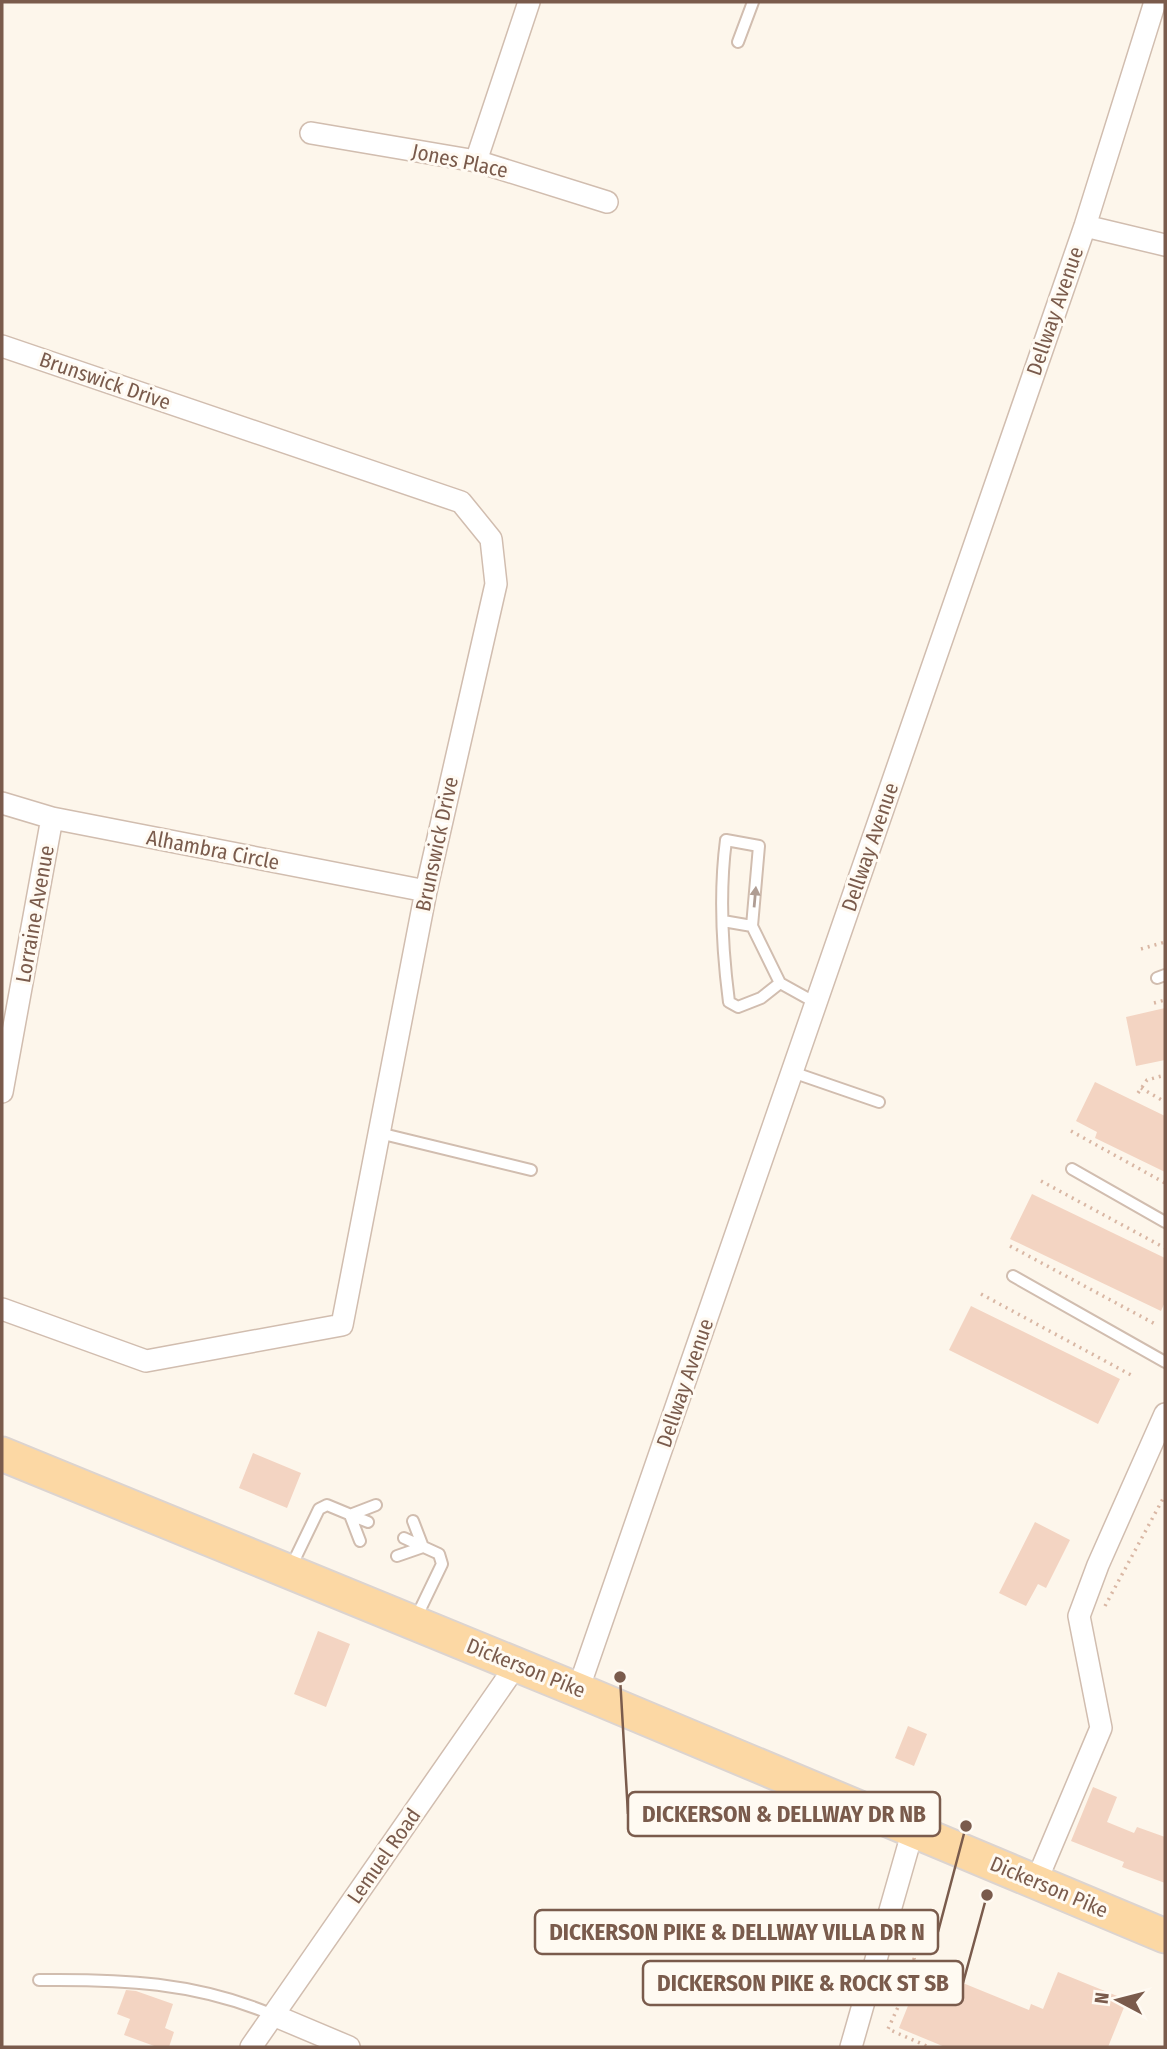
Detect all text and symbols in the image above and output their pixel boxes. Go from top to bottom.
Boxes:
street label: Jones Place [410,138,510,184]
street label: Dellway Avenue [1021,243,1089,379]
street label: Brunswick Drive [36,346,174,416]
street label: Brunswick Drive [410,774,464,914]
street label: Dellway Avenue [836,779,904,915]
street label: Alhambra Circle [144,824,282,876]
street label: Lorraine Avenue [10,843,60,985]
one-way arrow [750,886,761,908]
street label: Dellway Avenue [651,1315,719,1451]
street label: Dickerson Pike [463,1632,589,1704]
callout: DICKERSON & DELLWAY DR NB [628,1792,940,1836]
text: DICKERSON & DELLWAY DR NB [642,1800,926,1828]
street label: Lemuel Road [342,1803,426,1909]
street label: Dickerson Pike [986,1850,1112,1924]
callout: DICKERSON PIKE & DELLWAY VILLA DR N [535,1910,938,1954]
text: DICKERSON PIKE & DELLWAY VILLA DR N [549,1918,925,1946]
callout: DICKERSON PIKE & ROCK ST SB [643,1961,963,2005]
north arrow [1083,1965,1153,2035]
text: DICKERSON PIKE & ROCK ST SB [657,1969,949,1997]
text: N [1090,1991,1114,2005]

